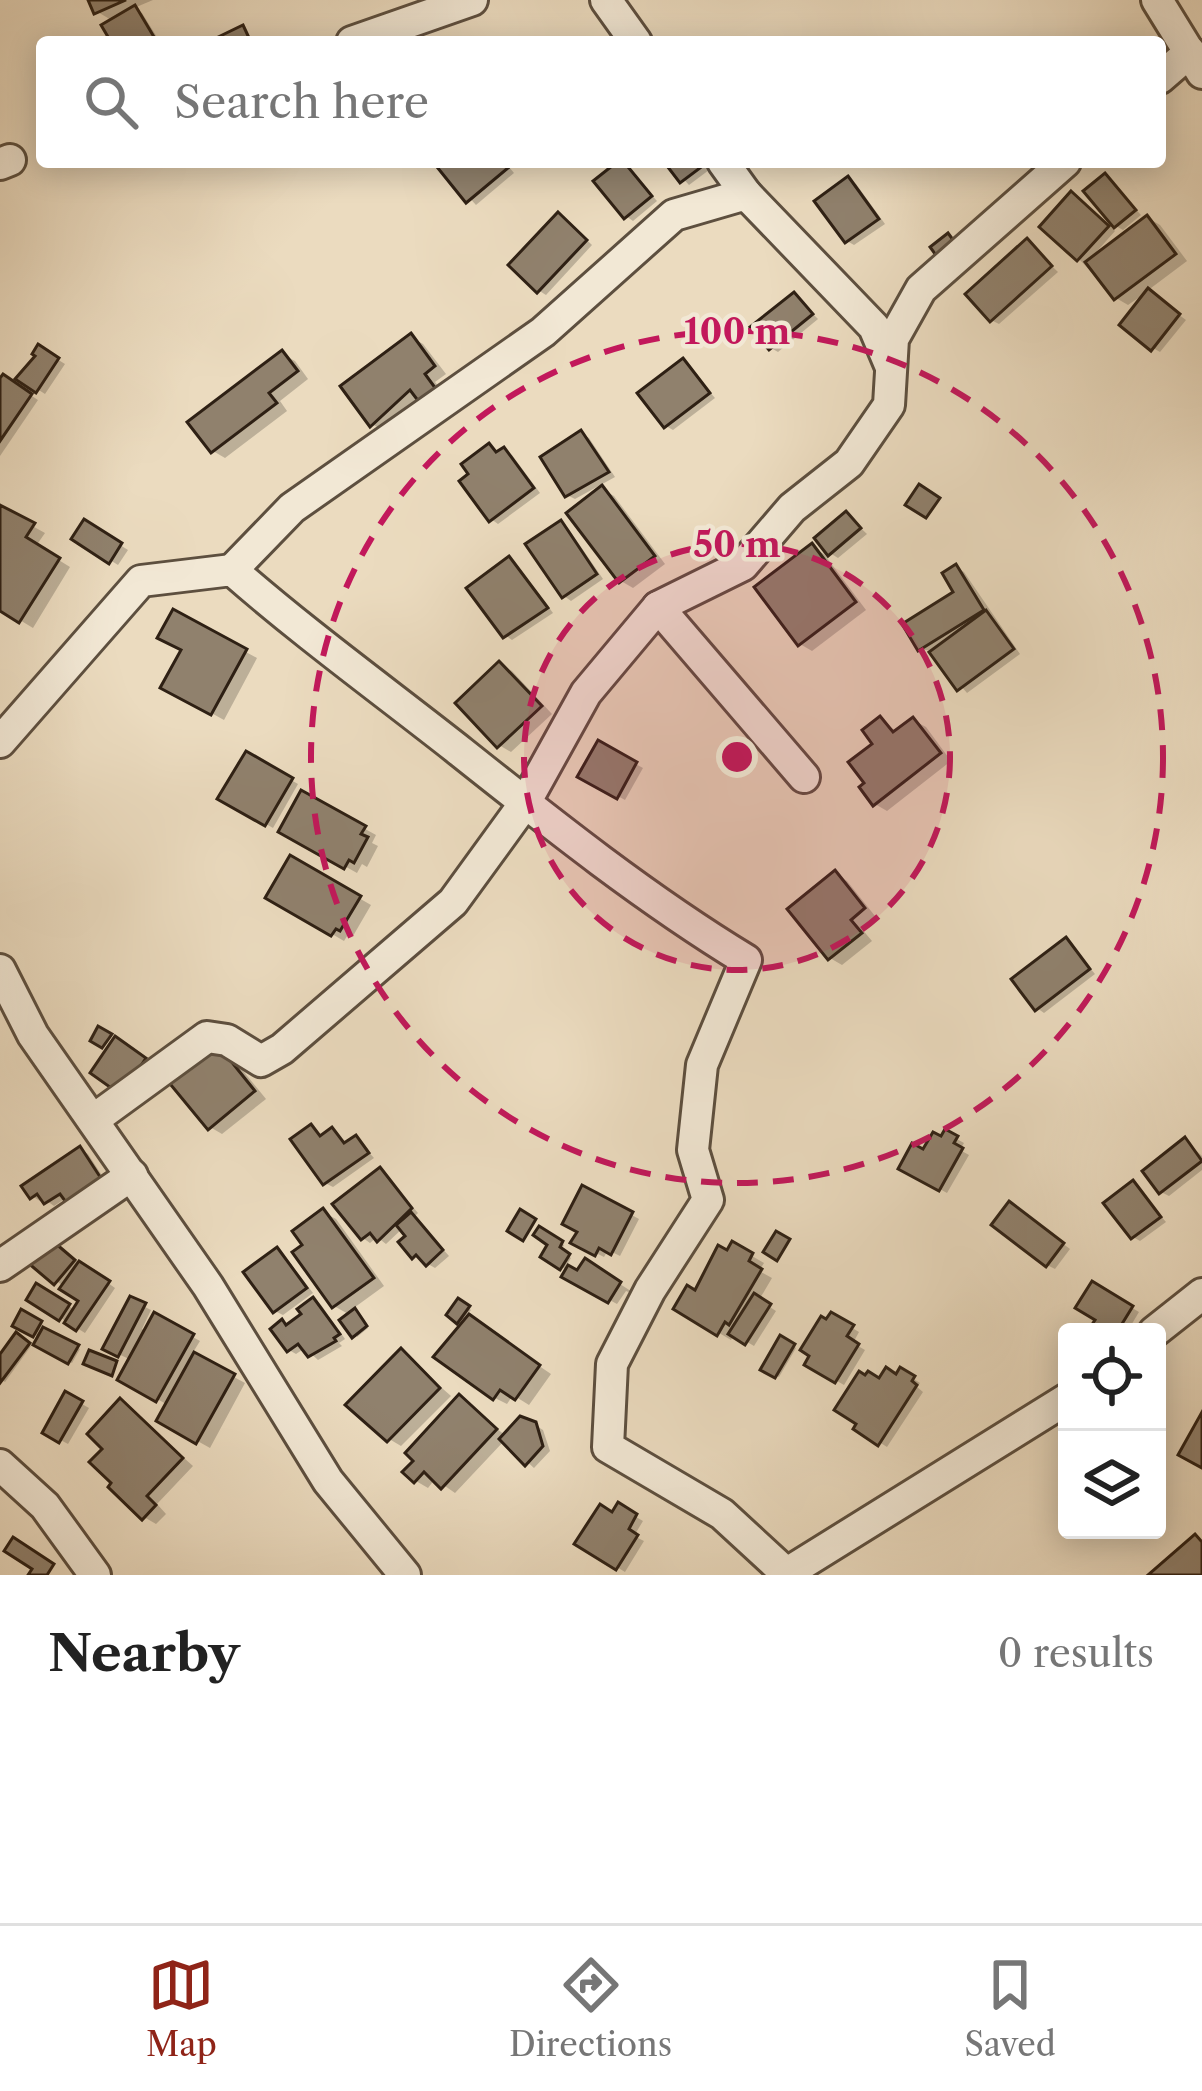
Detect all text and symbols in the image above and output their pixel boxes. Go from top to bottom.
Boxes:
search box [36,36,1166,168]
icon: search [78,69,144,135]
text: Search here [174,74,429,130]
text: 100 m [684,309,790,353]
text: 50 m [693,522,781,566]
centre of rings [716,736,758,778]
map controls [1058,1323,1166,1539]
button: locate [1058,1323,1166,1431]
button: layers [1058,1431,1166,1539]
text: Nearby [48,1622,240,1684]
text: 0 results [998,1629,1154,1677]
tab: Map [146,1952,217,2065]
tab: Directions [509,1952,672,2065]
tab: Saved [964,1952,1056,2065]

